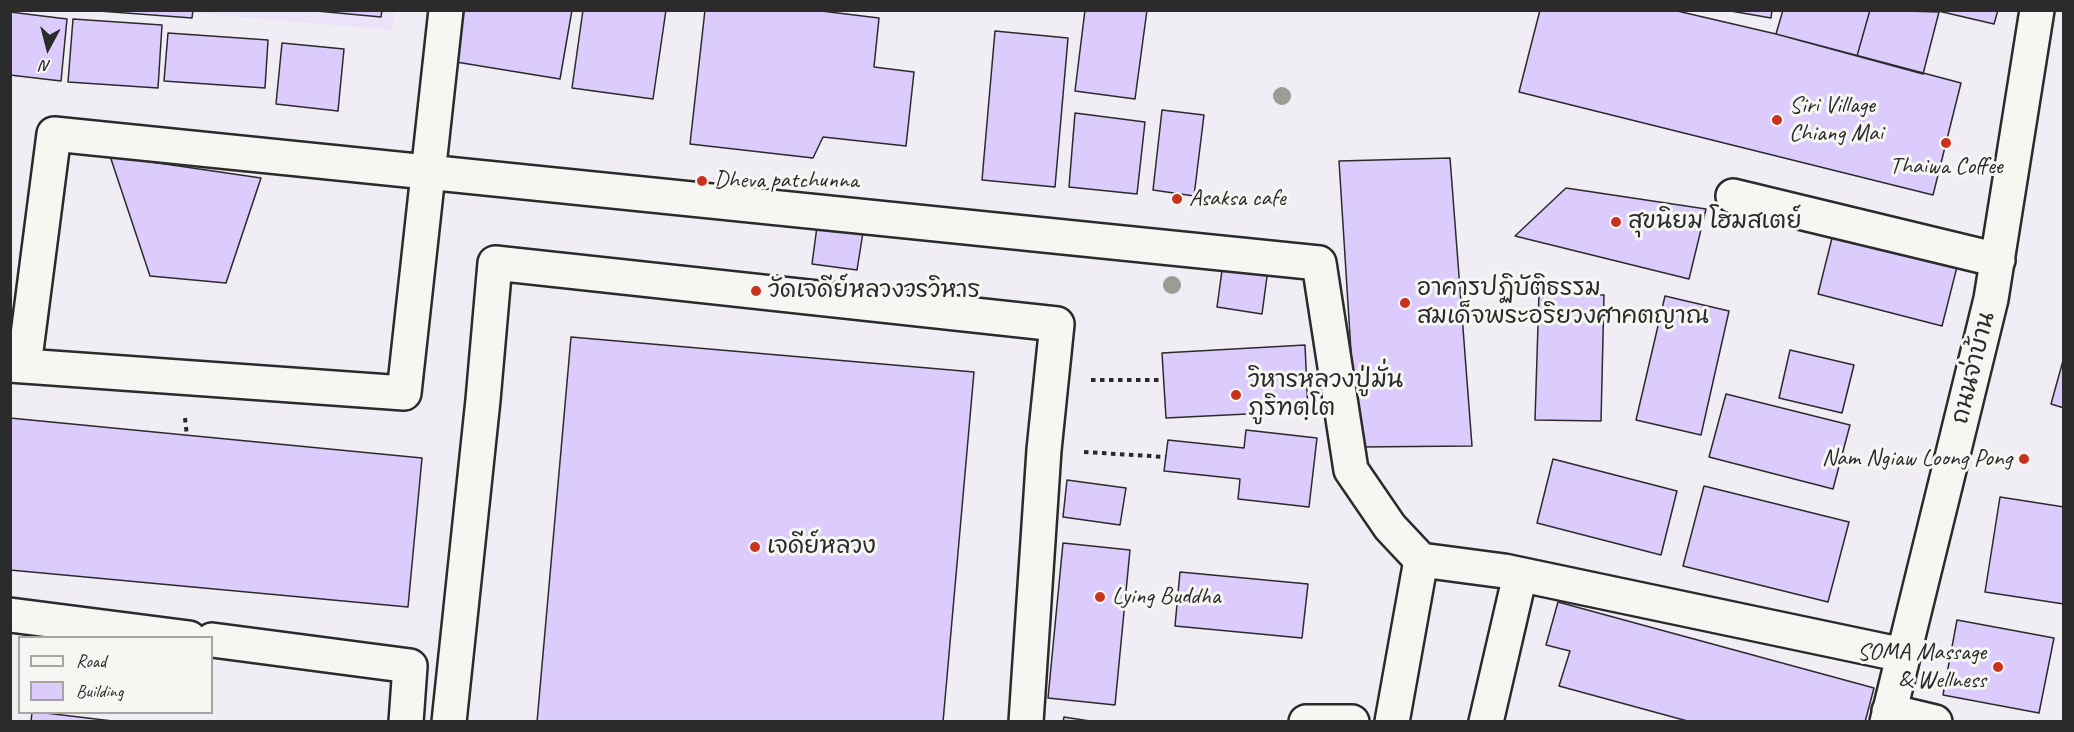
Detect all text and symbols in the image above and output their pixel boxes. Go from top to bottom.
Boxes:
north arrow [18,18,78,78]
text: N [40,55,52,76]
place label: Siri Village Chiang Mai [1789,92,1883,148]
marker: Siri Village Chiang Mai [1770,113,1784,127]
marker: Thaiwa Coffee [1939,136,1953,150]
place label: Thaiwa Coffee [1889,153,2003,181]
place label: Dheva patchunna [714,167,858,195]
marker: Dheva patchunna [695,174,709,188]
place label: Asaksa cafe [1189,185,1286,213]
marker: Asaksa cafe [1170,192,1184,206]
place label: สุขนิยม โฮมสเตย์ [1628,208,1802,236]
marker: สุขนิยม โฮมสเตย์ [1609,215,1623,229]
place label: อาคารปฏิบัติธรรม สมเด็จพระอริยวงศาคตญาณ [1417,275,1709,331]
place label: วัดเจดีย์หลวงวรวิหาร [768,277,980,305]
marker: วัดเจดีย์หลวงวรวิหาร [749,284,763,298]
marker: อาคารปฏิบัติธรรม สมเด็จพระอริยวงศาคตญาณ [1398,296,1412,310]
street label: ถนนจ่าบ้าน [1946,309,2002,427]
place label: วิหารหลวงปู่มั่น ภูริทตฺโต [1248,367,1403,423]
marker: วิหารหลวงปู่มั่น ภูริทตฺโต [1229,388,1243,402]
place label: Nam Ngiaw Loong Pong [1822,445,2012,473]
marker: Nam Ngiaw Loong Pong [2017,452,2031,466]
place label: เจดีย์หลวง [767,533,876,561]
marker: เจดีย์หลวง [748,540,762,554]
place label: Lying Buddha [1112,583,1220,611]
marker: Lying Buddha [1093,590,1107,604]
legend [18,636,213,714]
place label: SOMA Massage & Wellness [1857,639,1986,695]
text: Road [76,650,106,672]
marker: SOMA Massage & Wellness [1991,660,2005,674]
text: Building [76,680,123,702]

